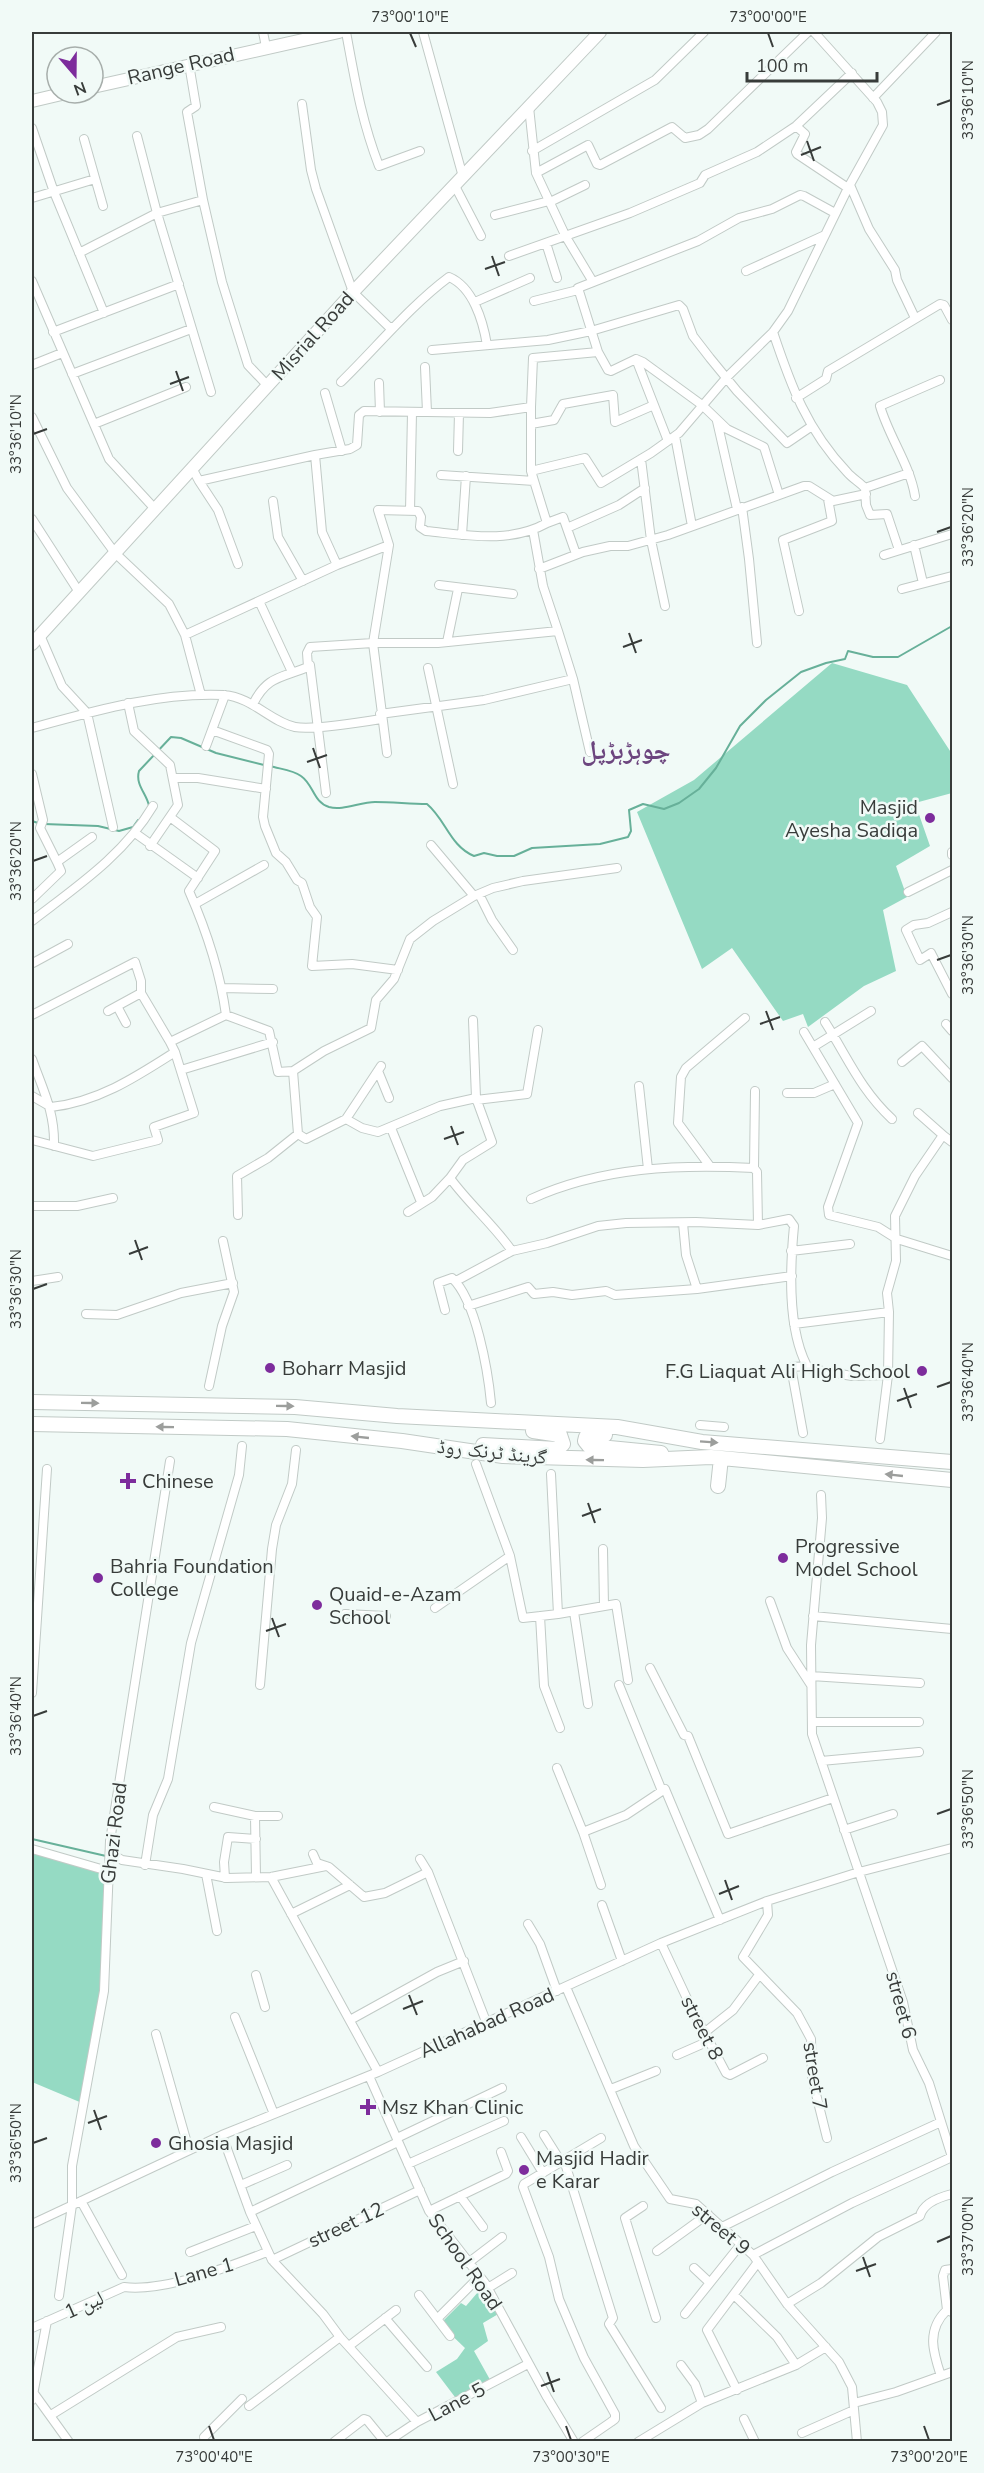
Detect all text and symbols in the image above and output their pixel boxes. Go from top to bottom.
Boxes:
text: 73°00'10"E [371,7,449,27]
text: 73°00'00"E [729,7,807,27]
street label: Range Road [125,41,237,91]
north arrow [45,45,105,105]
scale bar [747,45,878,83]
text: 100 m [756,54,808,78]
text: 33°36'10"N [958,60,978,140]
text: N [70,76,89,101]
street label: Misrial Road [266,286,360,386]
text: 33°36'10"N [6,394,26,474]
text: 33°36'20"N [958,487,978,567]
district label: چوہڑہڑپل [581,733,671,768]
place label: Masjid Ayesha Sadiqa [785,794,918,844]
marker: Masjid Ayesha Sadiqa [923,811,937,825]
text: 33°36'20"N [6,821,26,901]
text: 33°36'30"N [958,915,978,995]
text: 33°36'30"N [6,1249,26,1329]
text: 33°36'40"N [958,1342,978,1422]
place label: Boharr Masjid [282,1355,406,1382]
place label: F.G Liaquat Ali High School [665,1358,910,1385]
marker: Boharr Masjid [263,1361,277,1375]
marker: F.G Liaquat Ali High School [915,1364,929,1378]
one-way arrow [80,1399,99,1408]
one-way arrow [275,1402,294,1411]
one-way arrow [156,1422,175,1431]
one-way arrow [350,1432,369,1441]
street label: گرینڈ ٹرنک روڈ [436,1433,548,1471]
one-way arrow [699,1438,718,1447]
one-way arrow [586,1455,605,1465]
place label: Chinese [142,1468,214,1495]
one-way arrow [885,1470,904,1480]
marker: Chinese [119,1472,137,1490]
place label: Progressive Model School [795,1533,918,1583]
marker: Progressive Model School [776,1551,790,1565]
place label: Bahria Foundation College [110,1553,274,1603]
marker: Bahria Foundation College [91,1571,105,1585]
place label: Quaid-e-Azam School [329,1581,462,1631]
marker: Quaid-e-Azam School [310,1598,324,1612]
text: 33°36'40"N [6,1676,26,1756]
text: 33°36'50"N [958,1769,978,1849]
street label: Ghazi Road [94,1781,134,1885]
street label: street 6 [879,1968,923,2042]
street label: Allahabad Road [415,1981,559,2065]
street label: street 8 [674,1991,730,2065]
street label: street 7 [796,2040,834,2112]
place label: Msz Khan Clinic [382,2094,523,2121]
marker: Msz Khan Clinic [359,2098,377,2116]
text: 33°36'50"N [6,2103,26,2183]
place label: Ghosia Masjid [168,2130,293,2157]
marker: Ghosia Masjid [149,2136,163,2150]
place label: Masjid Hadir e Karar [536,2145,649,2195]
marker: Masjid Hadir e Karar [517,2163,531,2177]
street label: street 12 [304,2196,388,2254]
street label: street 9 [686,2196,756,2262]
text: 33°37'00"N [958,2196,978,2276]
street label: School Road [422,2208,508,2316]
street label: Lane 1 [171,2251,237,2293]
street label: لین 1 [60,2284,108,2326]
street label: Lane 5 [424,2376,490,2428]
text: 73°00'40"E [175,2447,253,2467]
text: 73°00'30"E [532,2447,610,2467]
text: 73°00'20"E [890,2447,968,2467]

